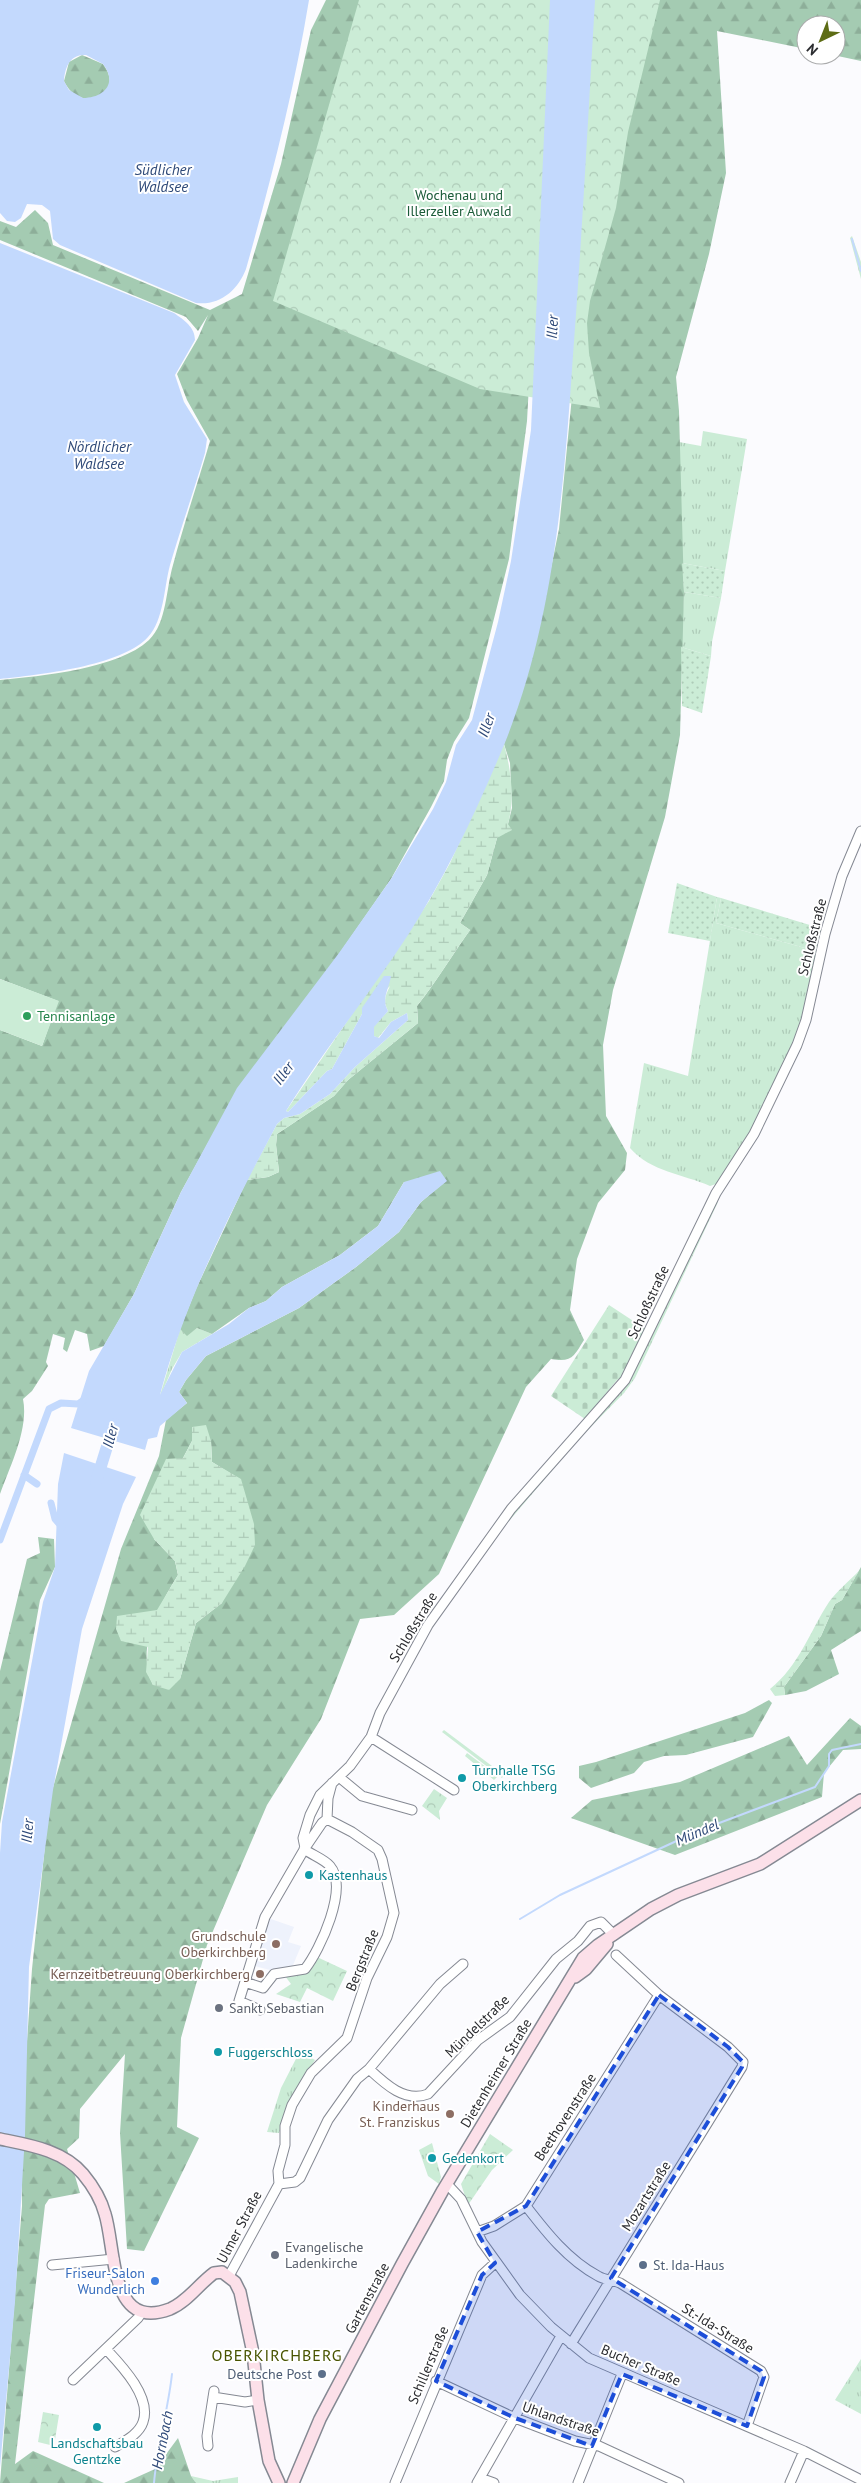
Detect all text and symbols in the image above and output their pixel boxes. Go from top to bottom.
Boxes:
north arrow [796,15,846,65]
text: N [803,40,822,59]
water label: Südlicher Waldsee [135,160,193,196]
park label: Wochenau und Illerzeller Auwald [406,186,512,220]
water label: Iller [542,313,562,340]
water label: Nördlicher Waldsee [67,437,132,473]
water label: Iller [473,709,499,740]
street label: Schloßstraße [794,896,830,978]
place label: Tennisanlage [37,1007,115,1025]
marker: Tennisanlage [21,1010,33,1022]
water label: Iller [268,1057,298,1088]
street label: Schloßstraße [623,1262,673,1342]
water label: Iller [98,1421,123,1450]
street label: Schloßstraße [385,1588,441,1666]
place label: Turnhalle TSG Oberkirchberg [472,1761,557,1795]
marker: Turnhalle TSG Oberkirchberg [456,1772,468,1784]
water label: Mündel [672,1814,722,1850]
water label: Iller [16,1817,38,1844]
place label: Kastenhaus [319,1866,387,1884]
marker: Kastenhaus [303,1869,315,1881]
street label: Bergstraße [341,1926,383,1994]
place label: Grundschule Oberkirchberg [181,1927,266,1961]
marker: Grundschule Oberkirchberg [270,1938,282,1950]
place label: Kernzeitbetreuung Oberkirchberg [51,1965,250,1983]
marker: Kernzeitbetreuung Oberkirchberg [254,1968,266,1980]
street label: Mündelstraße [441,1991,513,2061]
place label: Sankt Sebastian [229,1999,324,2017]
marker: Sankt Sebastian [213,2002,225,2014]
street label: Dietenheimer Straße [456,2015,536,2131]
place label: Fuggerschloss [228,2043,313,2061]
marker: Fuggerschloss [212,2046,224,2058]
street label: Beethovenstraße [530,2070,600,2164]
place label: Kinderhaus St. Franziskus [359,2097,440,2131]
marker: Kinderhaus St. Franziskus [444,2108,456,2120]
place label: Gedenkort [442,2149,504,2167]
marker: Gedenkort [426,2152,438,2164]
street label: Mozartstraße [617,2158,675,2234]
street label: Ulmer Straße [212,2188,266,2266]
place label: Evangelische Ladenkirche [285,2238,363,2272]
marker: Evangelische Ladenkirche [269,2249,281,2261]
place label: St. Ida-Haus [653,2256,725,2274]
street label: Gartenstraße [341,2259,393,2337]
marker: St. Ida-Haus [637,2259,649,2271]
place label: Friseur-Salon Wunderlich [65,2264,145,2298]
marker: Friseur-Salon Wunderlich [149,2275,161,2287]
street label: St.-Ida-Straße [679,2299,757,2357]
street label: Schillerstraße [404,2323,452,2407]
street label: Bucher Straße [599,2340,683,2390]
district label: OBERKIRCHBERG [211,2345,343,2365]
place label: Deutsche Post [227,2365,312,2383]
marker: Deutsche Post [316,2368,328,2380]
street label: Uhlandstraße [520,2397,602,2441]
water label: Hornbach [147,2409,177,2471]
marker: Landschaftsbau Gentzke [91,2421,103,2433]
place label: Landschaftsbau Gentzke [51,2434,143,2468]

